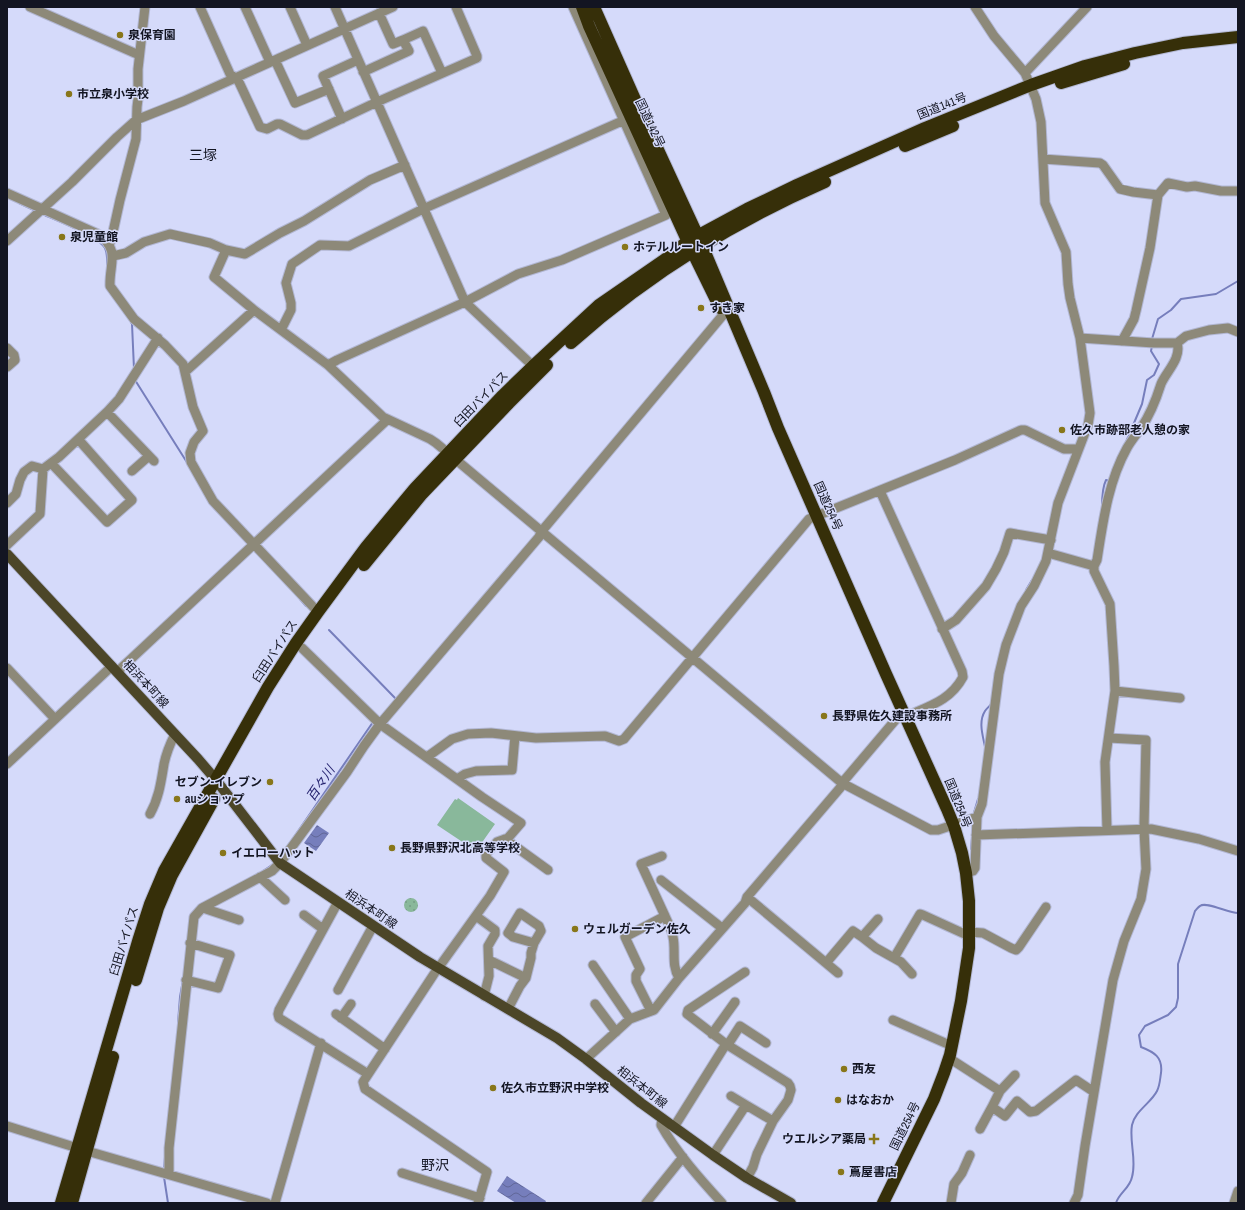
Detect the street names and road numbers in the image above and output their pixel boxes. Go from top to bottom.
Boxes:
street label: 国道141号 [915,89,969,123]
street label: 国道142号 [632,96,668,150]
street label: 臼田バイパス [450,368,512,430]
street label: 国道254号 [810,479,846,533]
street label: 臼田バイパス [249,617,301,685]
street label: 相浜本町線 [120,657,172,711]
street label: 国道254号 [941,776,975,830]
street label: 相浜本町線 [342,886,400,932]
street label: 臼田バイパス [106,904,142,978]
street label: 相浜本町線 [613,1062,671,1112]
street label: 国道254号 [886,1099,924,1153]

